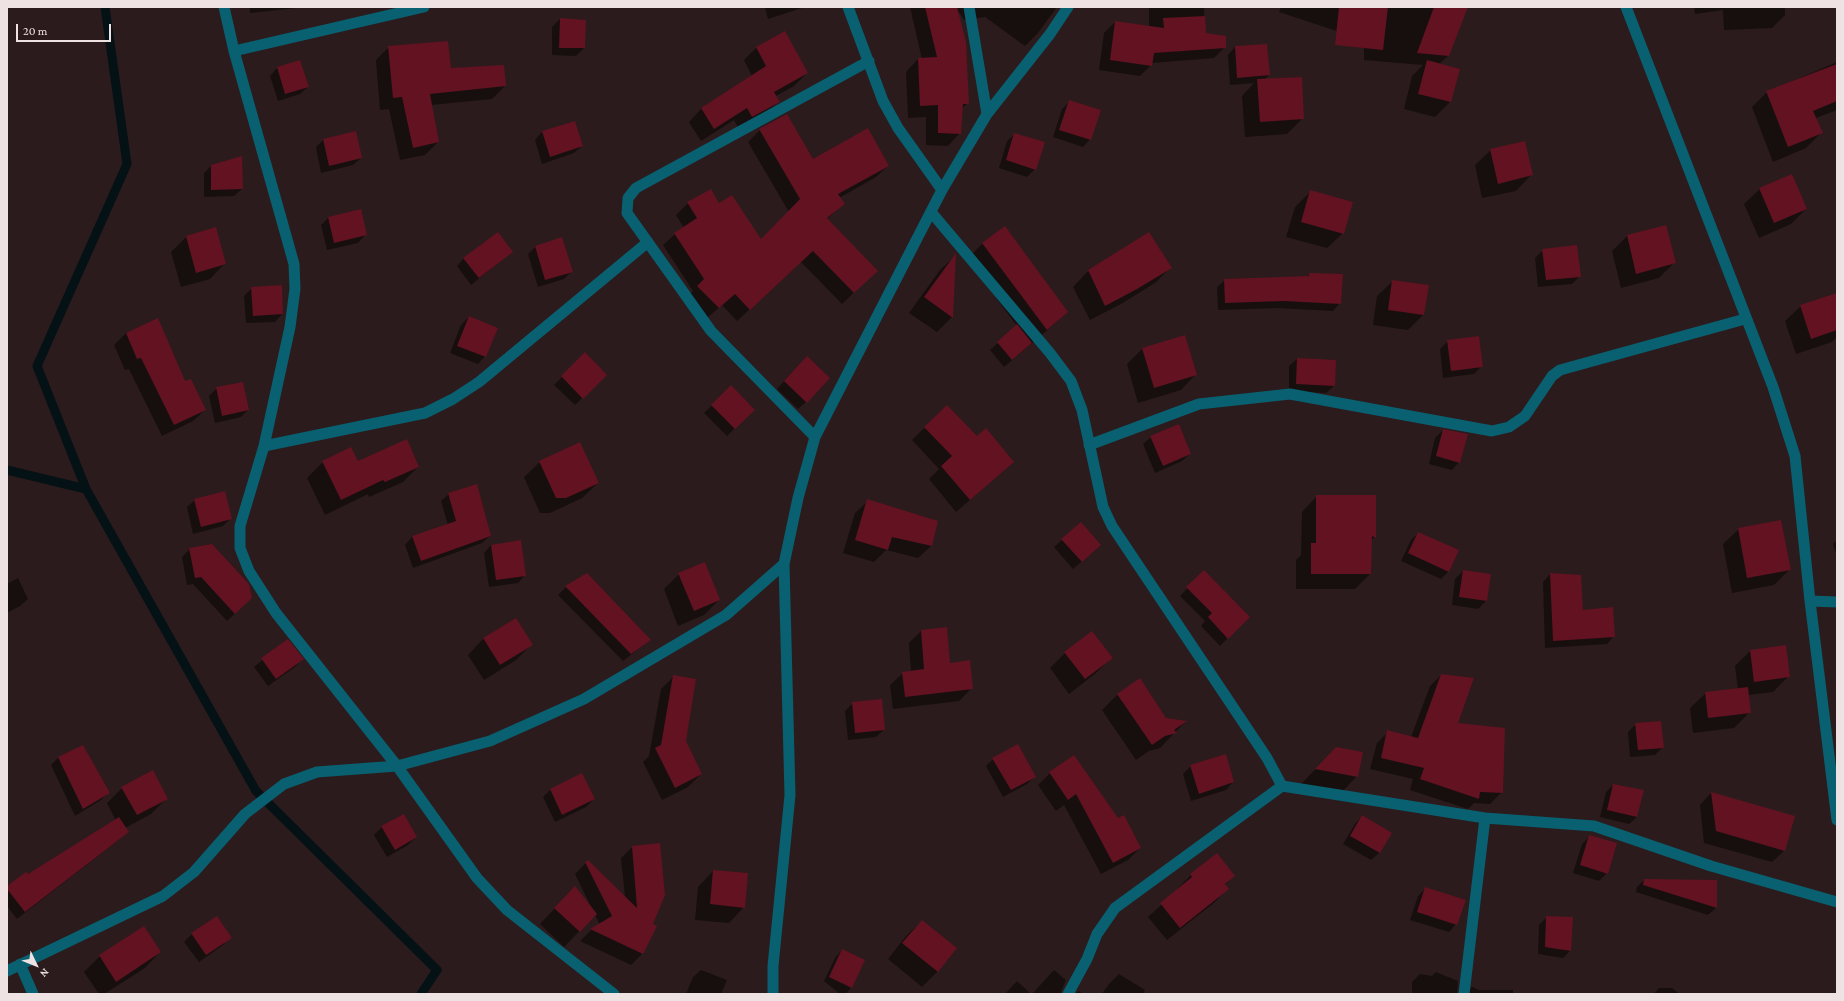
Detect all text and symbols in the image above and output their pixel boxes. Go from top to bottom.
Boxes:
scale bar [18,16,113,42]
text: 20 m [23,24,47,38]
north arrow [16,945,56,985]
text: N [38,966,52,980]

